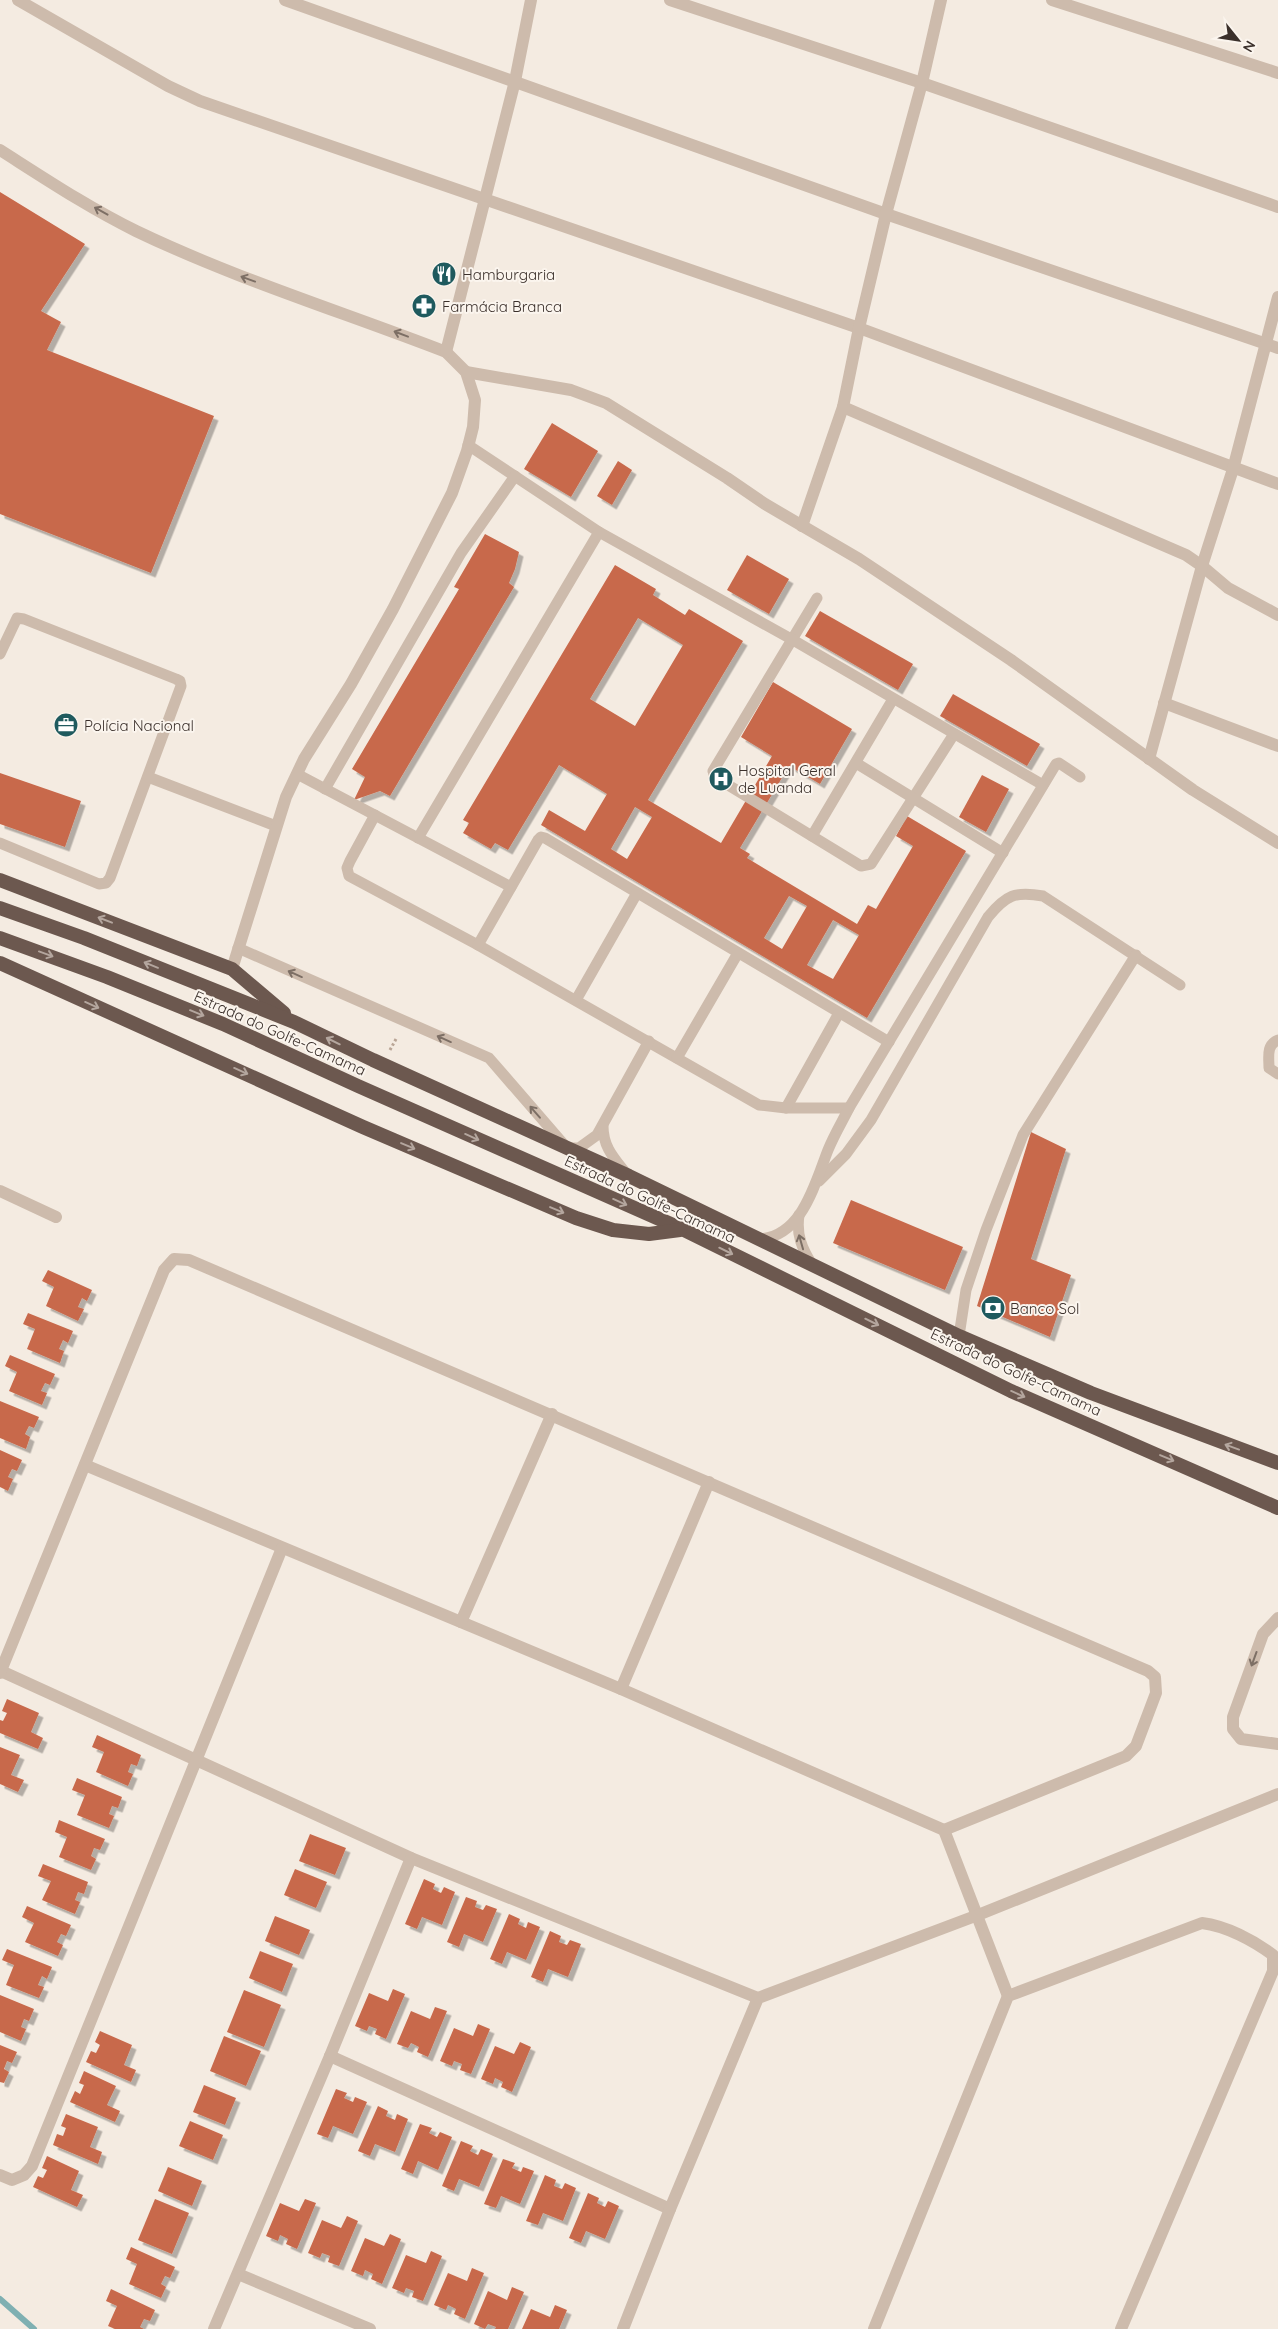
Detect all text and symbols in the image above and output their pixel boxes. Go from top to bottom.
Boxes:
north arrow [1213,15,1263,65]
text: N [1239,38,1260,55]
one-way arrow [94,206,108,216]
restaurant icon: Hamburgaria [431,261,457,287]
place label: Hamburgaria [462,265,555,284]
one-way arrow [241,274,257,283]
pharmacy icon: Farmácia Branca [411,293,437,319]
place label: Farmácia Branca [442,297,562,316]
one-way arrow [394,329,409,339]
office icon: Polícia Nacional [53,712,79,738]
place label: Polícia Nacional [84,716,194,735]
place label: Hospital Geral de Luanda [738,761,836,797]
hospital icon: Hospital Geral de Luanda [708,766,734,792]
one-way arrow [97,915,113,924]
one-way arrow [38,950,53,959]
one-way arrow [144,960,159,969]
one-way arrow [288,968,303,978]
street label: Estrada do Golfe-Camama [191,986,369,1080]
one-way arrow [84,1000,99,1010]
one-way arrow [189,1009,204,1019]
one-way arrow [437,1033,452,1043]
one-way arrow [326,1036,341,1045]
one-way arrow [233,1067,248,1077]
one-way arrow [530,1105,541,1118]
one-way arrow [464,1132,479,1142]
one-way arrow [400,1141,415,1151]
street label: Estrada do Golfe-Camama [562,1151,738,1247]
one-way arrow [612,1198,627,1208]
one-way arrow [549,1206,564,1216]
one-way arrow [795,1235,805,1251]
one-way arrow [718,1247,733,1256]
bank icon: Banco Sol [980,1295,1006,1321]
place label: Banco Sol [1010,1299,1079,1318]
one-way arrow [864,1318,879,1328]
street label: Estrada do Golfe-Camama [928,1324,1104,1420]
one-way arrow [1010,1389,1025,1399]
one-way arrow [1225,1442,1240,1451]
one-way arrow [1159,1454,1174,1464]
one-way arrow [1249,1651,1258,1667]

